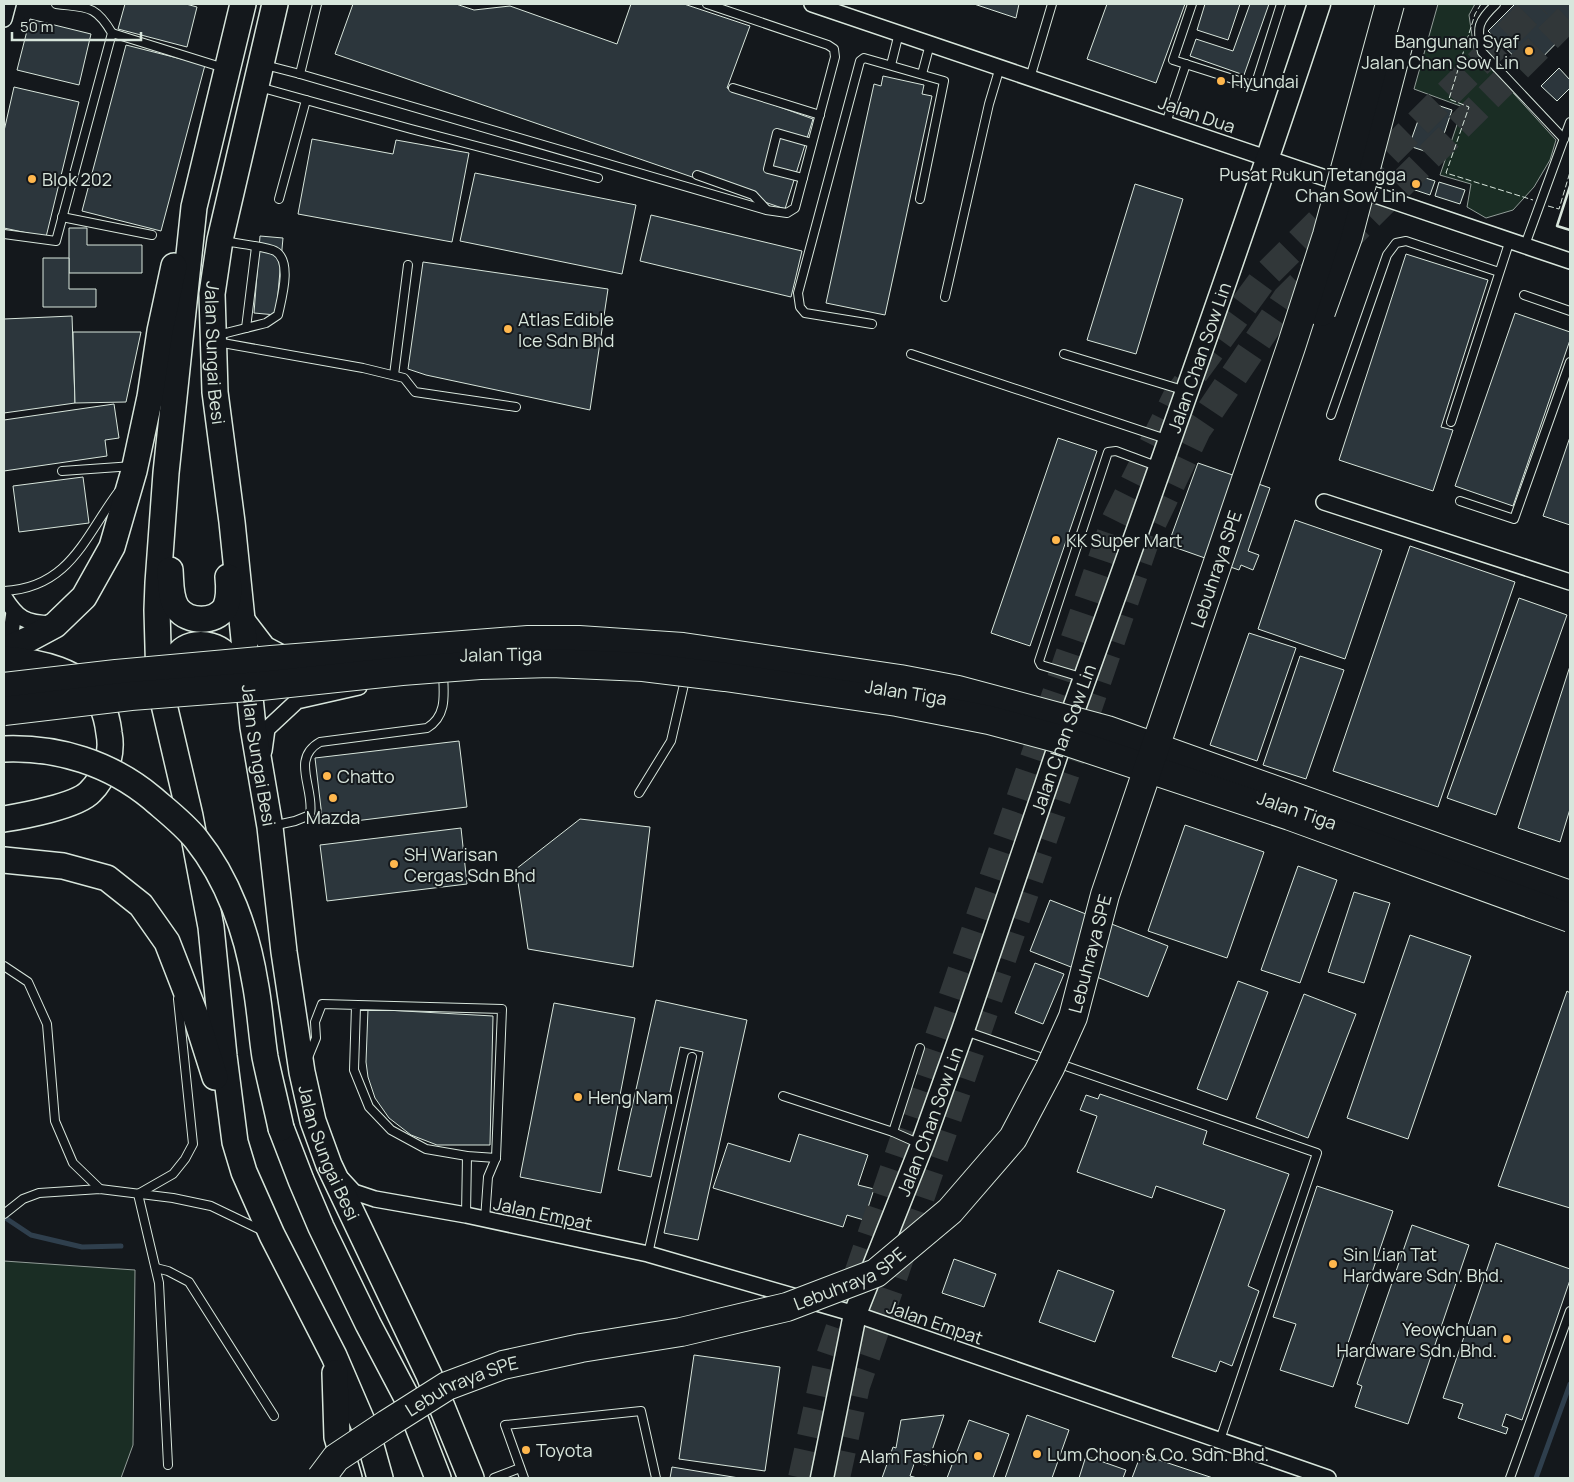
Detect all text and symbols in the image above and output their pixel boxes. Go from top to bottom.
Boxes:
scale bar [12,10,141,42]
text: 50 m [20,16,54,37]
place label: Bangunan Syaf Jalan Chan Sow Lin [1361,29,1520,74]
marker: Bangunan Syaf Jalan Chan Sow Lin [1523,45,1535,57]
place label: Hyundai [1231,69,1299,93]
marker: Hyundai [1215,75,1227,87]
street label: Jalan Dua [1155,90,1239,138]
place label: Pusat Rukun Tetangga Chan Sow Lin [1219,162,1406,207]
place label: Blok 202 [42,167,112,191]
marker: Blok 202 [26,173,38,185]
marker: Pusat Rukun Tetangga Chan Sow Lin [1410,178,1422,190]
street label: Jalan Chan Sow Lin [1161,279,1236,436]
street label: Jalan Sungai Besi [200,280,231,426]
place label: Atlas Edible Ice Sdn Bhd [518,307,614,352]
marker: Atlas Edible Ice Sdn Bhd [502,323,514,335]
street label: Lebuhraya SPE [1185,507,1247,631]
place label: KK Super Mart [1066,528,1183,552]
marker: KK Super Mart [1050,534,1062,546]
street label: Jalan Tiga [460,641,542,667]
street label: Jalan Chan Sow Lin [1025,661,1101,817]
street label: Jalan Tiga [863,674,949,710]
street label: Jalan Sungai Besi [237,683,282,828]
place label: Chatto [337,764,395,788]
marker: Chatto [321,770,333,782]
street label: Jalan Tiga [1254,785,1340,835]
marker: Mazda [327,792,339,804]
place label: Mazda [306,805,360,829]
place label: SH Warisan Cergas Sdn Bhd [404,842,536,887]
marker: SH Warisan Cergas Sdn Bhd [388,858,400,870]
street label: Lebuhraya SPE [1062,891,1117,1016]
street label: Jalan Chan Sow Lin [891,1043,968,1200]
street label: Jalan Sungai Besi [293,1083,366,1224]
place label: Heng Nam [588,1085,673,1109]
marker: Heng Nam [572,1091,584,1103]
street label: Jalan Empat [491,1191,595,1235]
street label: Lebuhraya SPE [790,1241,910,1315]
place label: Sin Lian Tat Hardware Sdn. Bhd. [1343,1242,1504,1287]
marker: Sin Lian Tat Hardware Sdn. Bhd. [1327,1258,1339,1270]
street label: Jalan Empat [884,1294,986,1350]
place label: Yeowchuan Hardware Sdn. Bhd. [1336,1317,1497,1362]
marker: Yeowchuan Hardware Sdn. Bhd. [1501,1333,1513,1345]
street label: Lebuhraya SPE [400,1350,520,1422]
place label: Toyota [536,1438,593,1462]
place label: Lum Choon & Co. Sdn. Bhd. [1047,1442,1269,1466]
marker: Toyota [520,1444,532,1456]
place label: Alam Fashion [859,1444,968,1468]
marker: Lum Choon & Co. Sdn. Bhd. [1031,1448,1043,1460]
marker: Alam Fashion [972,1450,984,1462]

